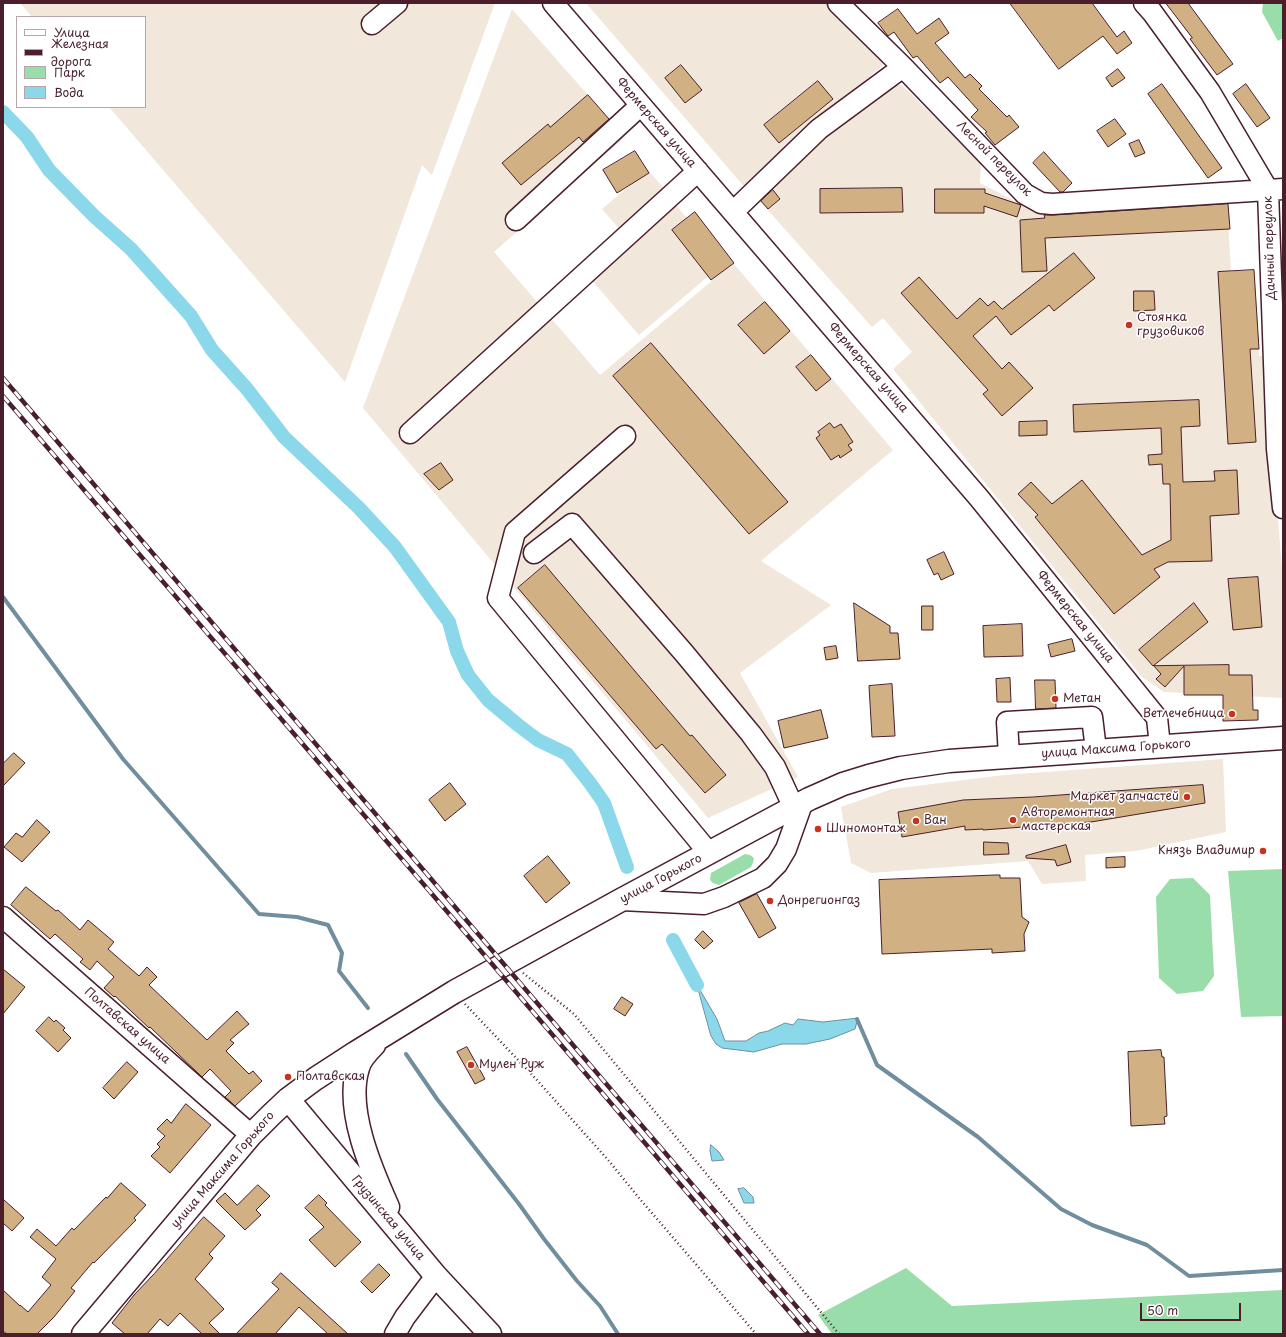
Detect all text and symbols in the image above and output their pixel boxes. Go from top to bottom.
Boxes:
legend [16,16,146,108]
text: Улица [54,23,90,41]
text: Железная дорога [51,34,109,70]
text: Парк [54,63,85,81]
street label: Фермерская улица [613,75,699,171]
text: Вода [54,83,84,101]
street label: Лесной переулок [953,118,1035,200]
street label: Дачный переулок [1261,196,1279,300]
place label: Стоянка грузовиков [1137,311,1205,339]
street label: Фермерская улица [825,320,911,416]
marker: Стоянка грузовиков [1124,320,1134,330]
street label: Фермерская улица [1033,568,1117,666]
place label: Метан [1063,692,1101,706]
marker: Метан [1050,694,1060,704]
place label: Ветлечебница [1143,707,1224,721]
marker: Ветлечебница [1227,709,1237,719]
street label: улица Максима Горького [1041,737,1191,761]
place label: Маркет запчастей [1070,790,1179,804]
marker: Маркет запчастей [1182,792,1192,802]
place label: Авторемонтная мастерская [1021,806,1115,834]
place label: Ван [924,814,947,828]
marker: Авторемонтная мастерская [1008,815,1018,825]
marker: Ван [911,816,921,826]
place label: Шиномонтаж [826,822,905,836]
marker: Шиномонтаж [813,824,823,834]
place label: Князь Владимир [1158,844,1255,858]
marker: Князь Владимир [1258,846,1268,856]
street label: улица Горького [617,851,705,907]
place label: Донрегионгаз [778,894,860,908]
marker: Донрегионгаз [765,896,775,906]
street label: Полтавская улица [81,985,173,1067]
place label: Мулен Руж [479,1058,544,1072]
marker: Мулен Руж [466,1060,476,1070]
place label: Полтавская [296,1070,365,1084]
marker: Полтавская [283,1072,293,1082]
street label: улица Максима Горького [168,1109,278,1231]
street label: Грузинская улица [348,1173,428,1263]
scale bar [1142,1295,1243,1321]
text: 50 m [1147,1301,1178,1319]

